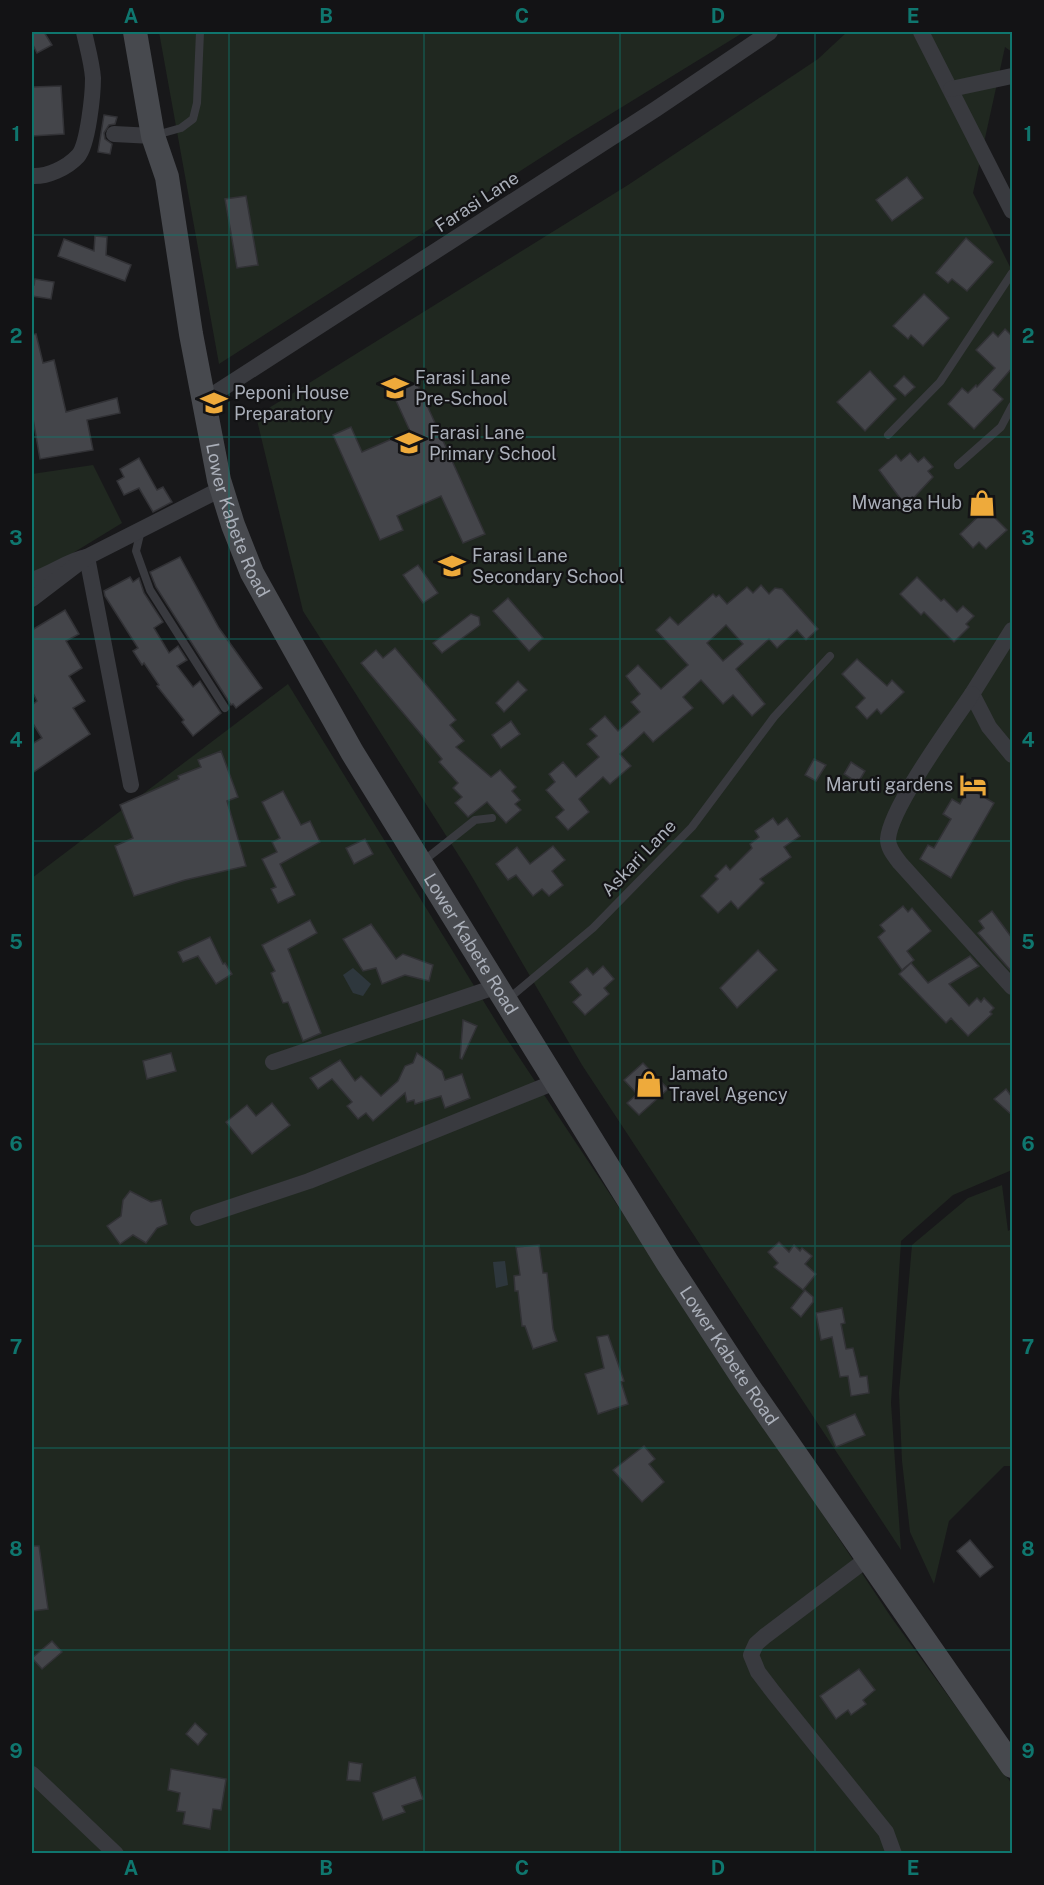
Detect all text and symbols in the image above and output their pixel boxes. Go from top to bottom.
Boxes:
text: A [124,4,138,28]
text: B [319,4,333,28]
text: C [515,4,529,28]
text: D [711,4,725,28]
text: E [907,4,919,28]
text: 1 [12,122,20,146]
text: 1 [1024,122,1032,146]
street label: Farasi Lane [431,167,523,236]
text: 2 [10,324,22,348]
text: 2 [1022,324,1034,348]
place label: Farasi Lane Pre-School [415,367,511,409]
school or university icon: Farasi Lane Pre-School [380,373,410,403]
place label: Peponi House Preparatory [234,382,349,424]
school or university icon: Peponi House Preparatory [199,388,229,418]
place label: Farasi Lane Primary School [429,422,557,464]
school or university icon: Farasi Lane Primary School [394,428,424,458]
street label: Lower Kabete Road [202,441,274,601]
shop icon: Mwanga Hub [967,488,997,518]
place label: Mwanga Hub [852,492,962,513]
text: 3 [9,526,23,550]
text: 3 [1021,526,1035,550]
place label: Farasi Lane Secondary School [472,545,624,587]
school or university icon: Farasi Lane Secondary School [437,551,467,581]
text: 4 [9,728,23,752]
text: 4 [1021,728,1035,752]
hotel icon: Maruti gardens [958,770,988,800]
place label: Maruti gardens [826,774,953,795]
street label: Askari Lane [597,815,680,900]
street label: Lower Kabete Road [420,869,523,1018]
text: 5 [9,930,23,954]
text: 5 [1021,930,1035,954]
place label: Jamato Travel Agency [669,1063,788,1105]
shop icon: Jamato Travel Agency [634,1069,664,1099]
text: 6 [9,1132,23,1156]
text: 6 [1021,1132,1035,1156]
street label: Lower Kabete Road [676,1282,783,1429]
text: 7 [10,1335,22,1359]
text: 7 [1022,1335,1034,1359]
text: 8 [9,1537,23,1561]
text: 8 [1021,1537,1035,1561]
text: 9 [9,1739,23,1763]
text: 9 [1021,1739,1035,1763]
text: A [124,1856,138,1880]
text: B [319,1856,333,1880]
text: C [515,1856,529,1880]
text: D [711,1856,725,1880]
text: E [907,1856,919,1880]

